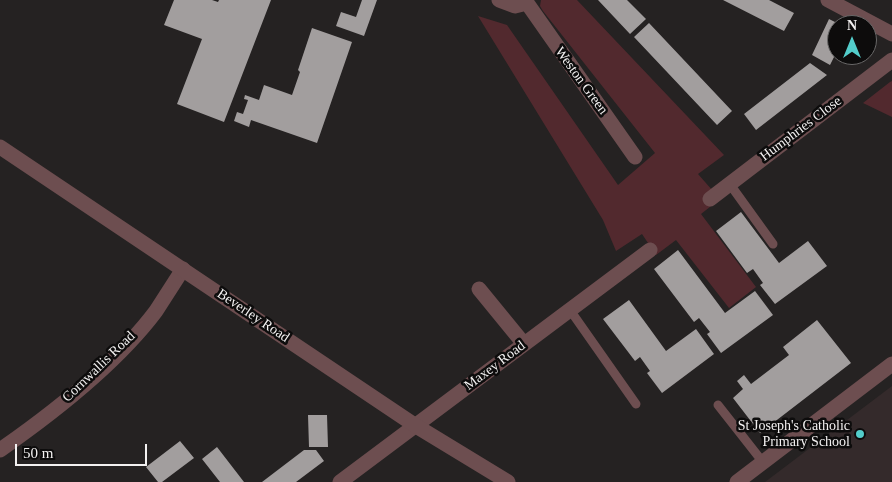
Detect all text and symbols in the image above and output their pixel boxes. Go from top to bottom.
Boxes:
north arrow [827,15,877,65]
text: N [847,18,857,33]
street label: Weston Green [551,44,611,118]
street label: Humphries Close [757,93,845,165]
street label: Beverley Road [214,286,292,346]
street label: Cornwallis Road [59,328,139,406]
street label: Maxey Road [461,338,529,394]
place label: St Joseph's Catholic Primary School [738,418,850,451]
marker: St Joseph's Catholic Primary School [854,428,866,440]
scale bar [18,434,150,466]
text: 50 m [23,445,53,461]

